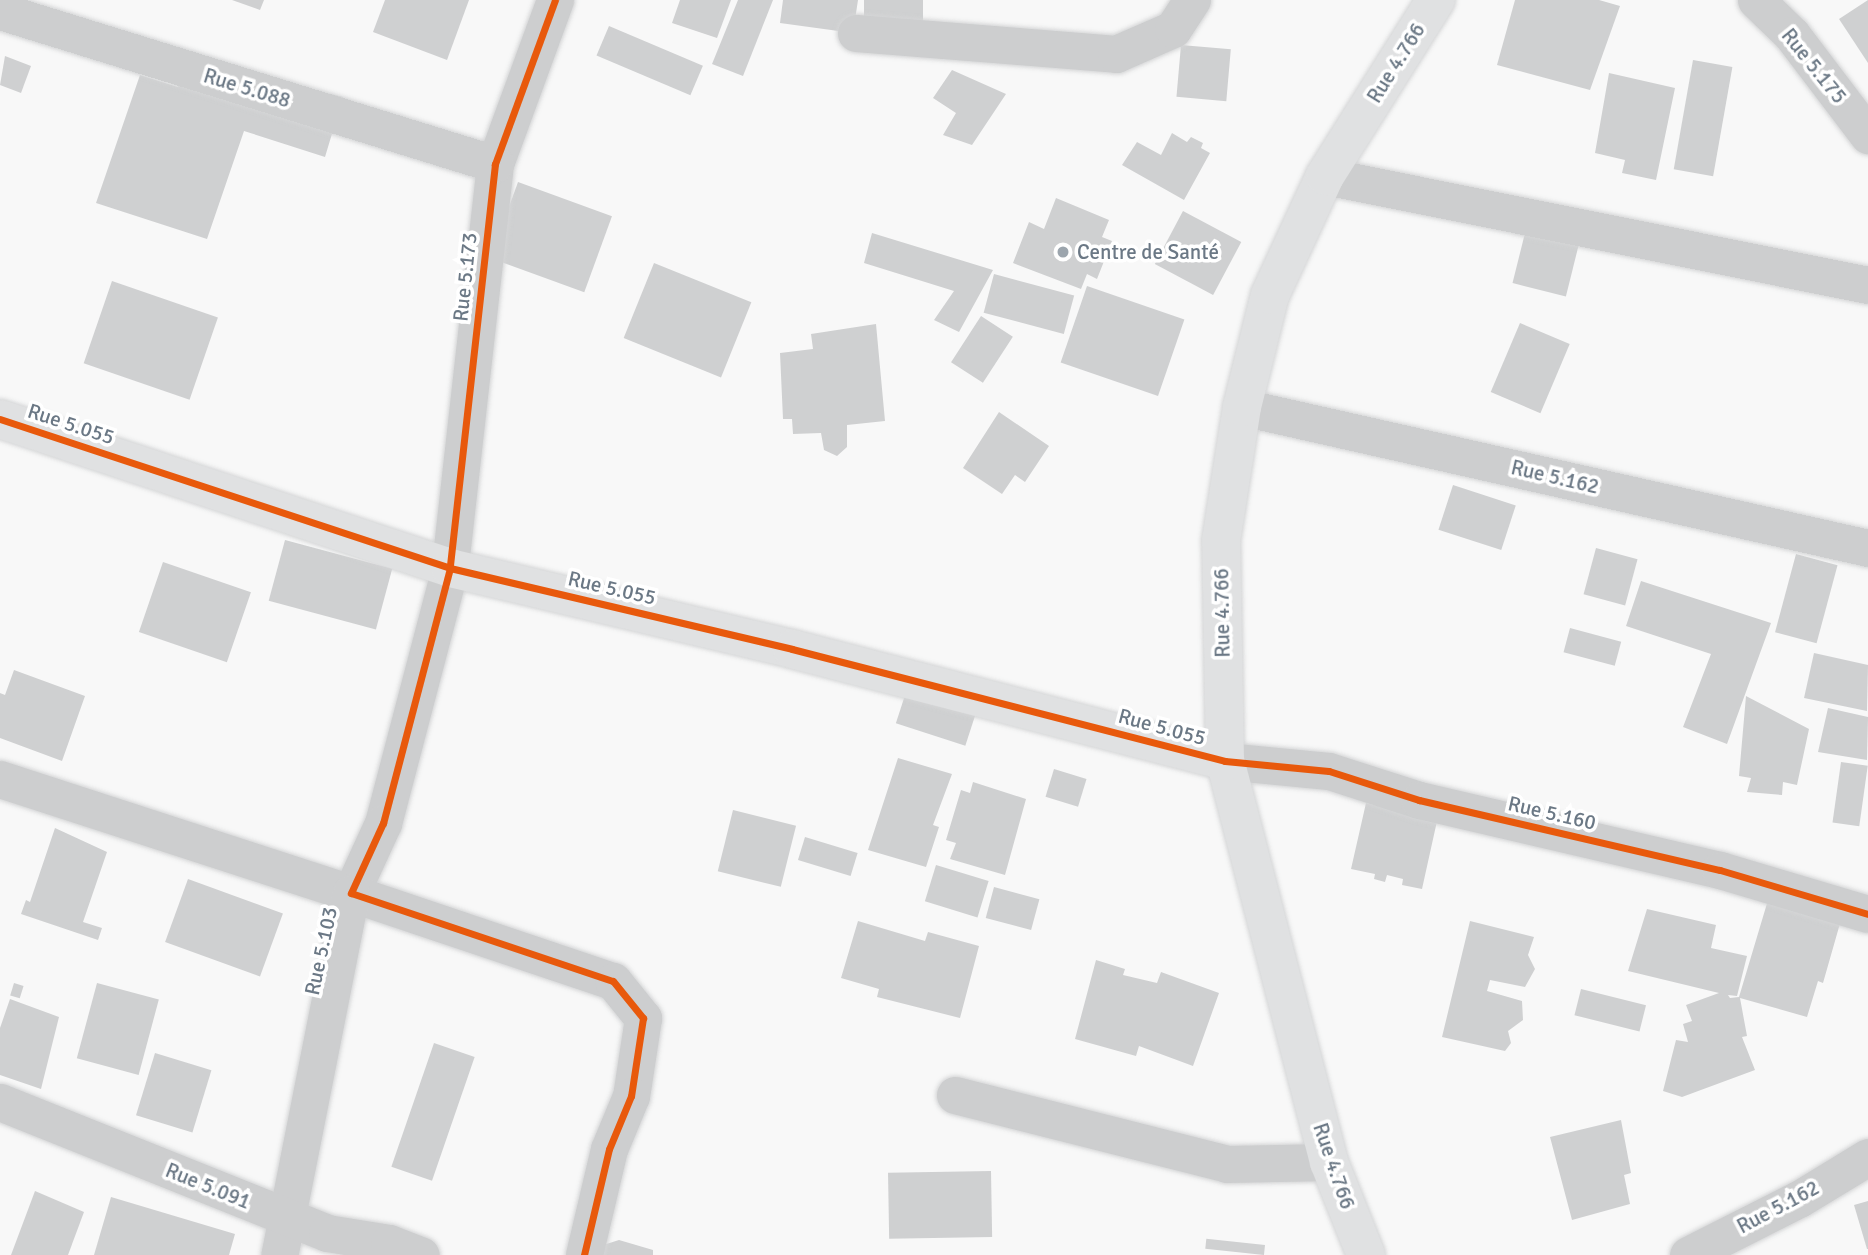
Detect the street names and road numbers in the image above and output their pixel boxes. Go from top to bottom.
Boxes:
street label: Rue 4.766 [1362,18,1430,108]
street label: Rue 5.175 [1776,23,1852,109]
street label: Rue 5.088 [200,63,294,113]
street label: Rue 5.173 [448,231,482,323]
street label: Rue 5.055 [24,398,118,450]
street label: Rue 5.162 [1509,455,1601,499]
street label: Rue 5.055 [566,566,658,610]
street label: Rue 4.766 [1209,568,1235,658]
street label: Rue 5.055 [1115,703,1209,751]
street label: Rue 5.160 [1506,791,1598,835]
street label: Rue 5.103 [299,905,343,997]
street label: Rue 4.766 [1308,1120,1360,1212]
street label: Rue 5.091 [162,1158,254,1214]
street label: Rue 5.162 [1733,1175,1823,1239]

